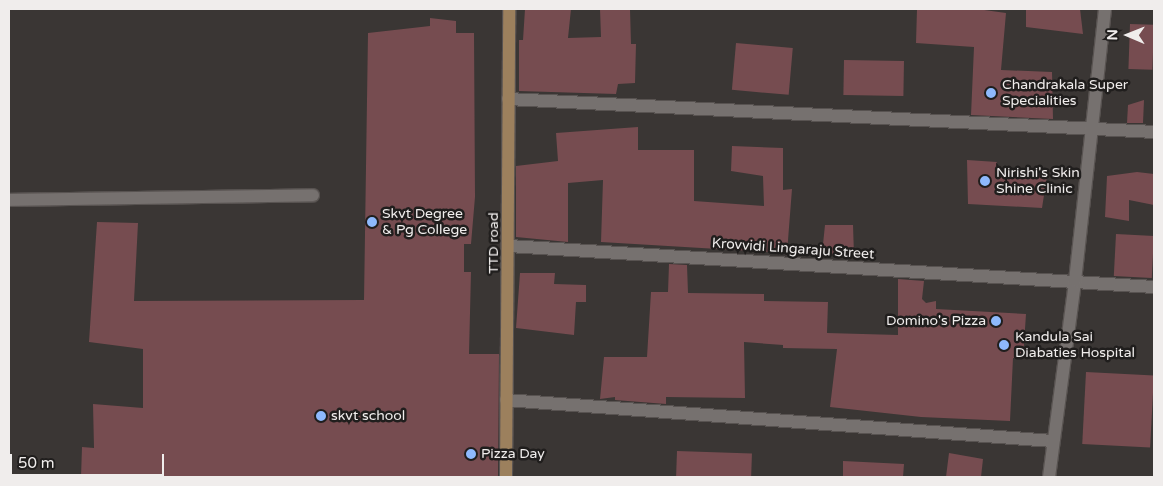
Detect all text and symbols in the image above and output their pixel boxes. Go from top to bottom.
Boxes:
north arrow [1103,10,1153,60]
text: N [1104,29,1121,41]
place label: Chandrakala Super Specialities [1002,77,1128,110]
marker: Chandrakala Super Specialities [984,86,998,100]
place label: Nirishi's Skin Shine Clinic [996,165,1080,198]
marker: Nirishi's Skin Shine Clinic [978,174,992,188]
place label: Skvt Degree & Pg College [382,206,467,238]
street label: TTD road [486,212,502,274]
marker: Skvt Degree & Pg College [366,216,378,228]
street label: Krovvidi Lingaraju Street [711,235,875,263]
place label: Domino's Pizza [886,313,986,329]
marker: Domino's Pizza [990,315,1002,327]
place label: Kandula Sai Diabaties Hospital [1015,329,1135,362]
marker: Kandula Sai Diabaties Hospital [997,338,1011,352]
place label: skvt school [331,408,405,424]
marker: skvt school [315,410,327,422]
scale bar [12,444,166,476]
place label: Pizza Day [481,446,545,462]
marker: Pizza Day [465,448,477,460]
text: 50 m [18,454,55,472]

